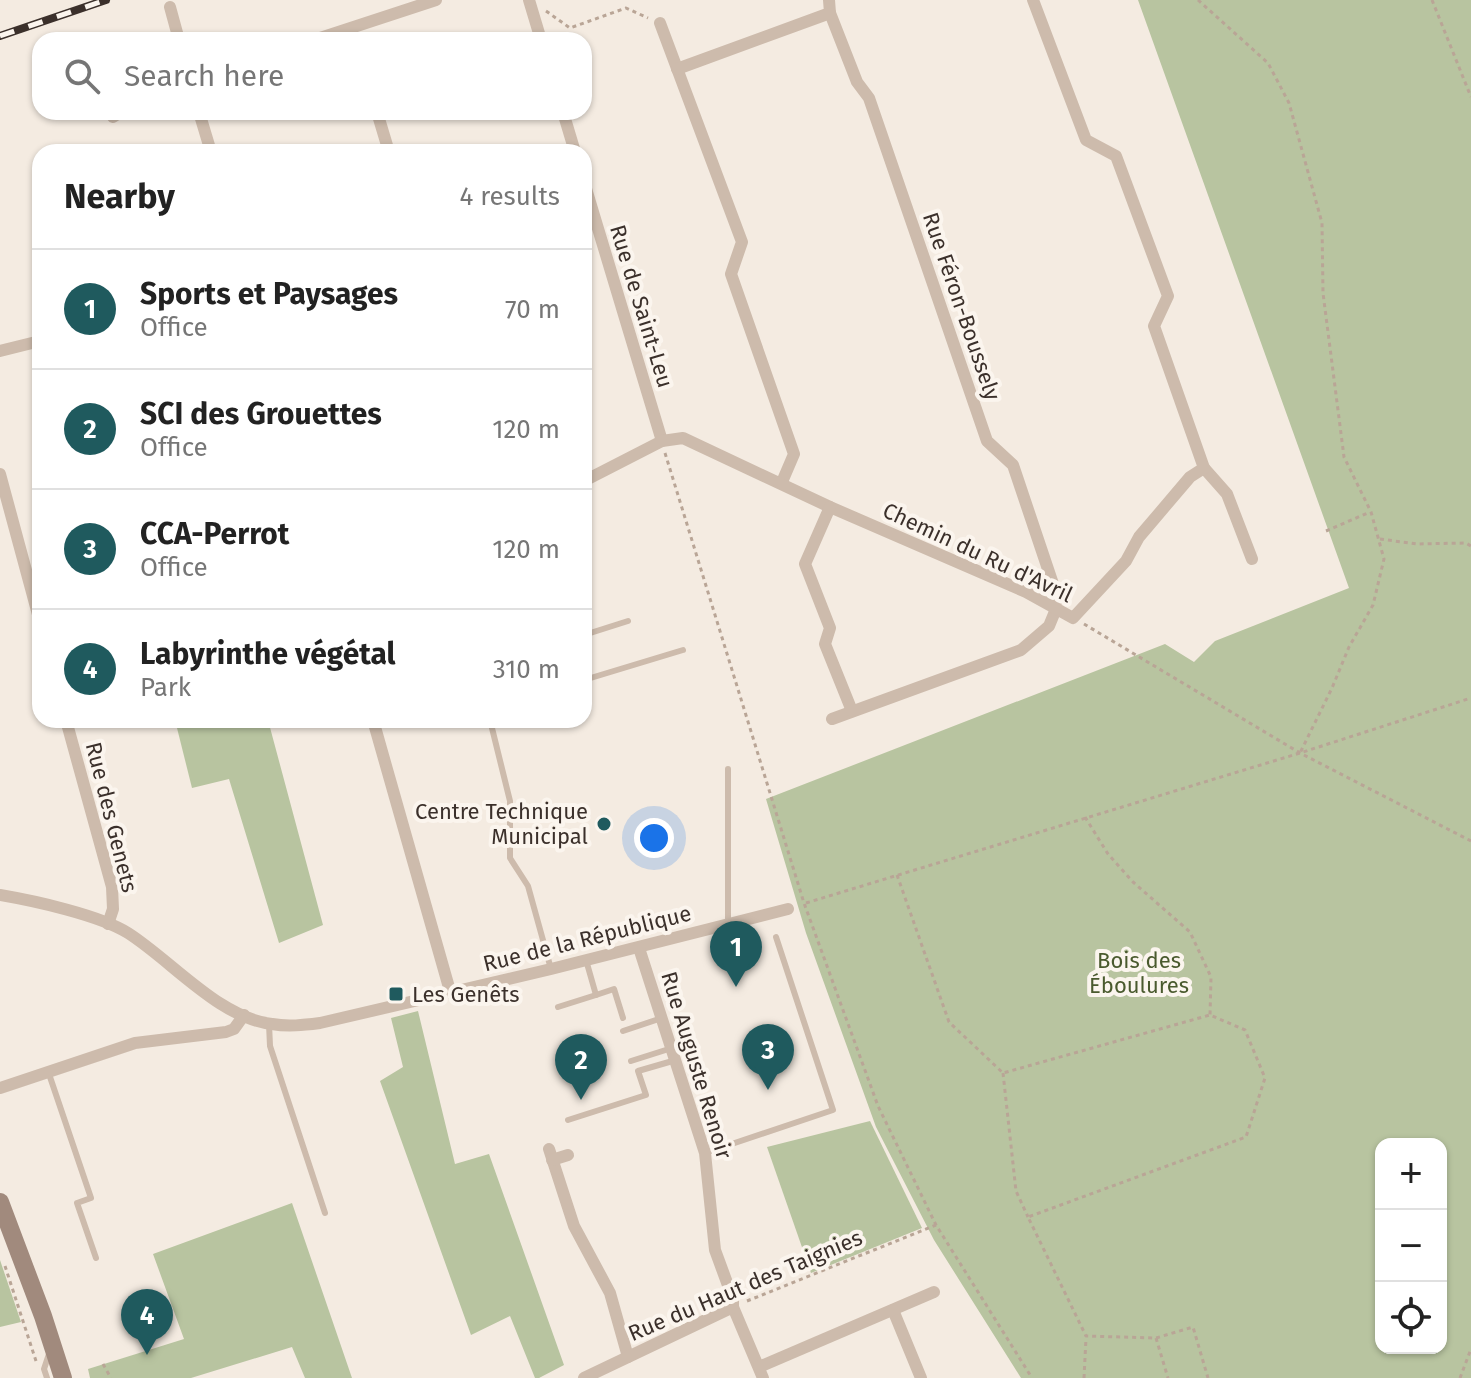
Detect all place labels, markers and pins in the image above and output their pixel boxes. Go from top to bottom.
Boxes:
place label: Centre Technique Municipal [415,798,588,850]
marker: Centre Technique Municipal [595,815,613,833]
pin: 1 [710,921,762,987]
place label: Les Genêts [412,981,519,1008]
marker: Les Genêts [387,985,405,1003]
pin: 3 [742,1024,794,1090]
pin: 2 [555,1034,607,1100]
pin: 4 [121,1289,173,1355]

